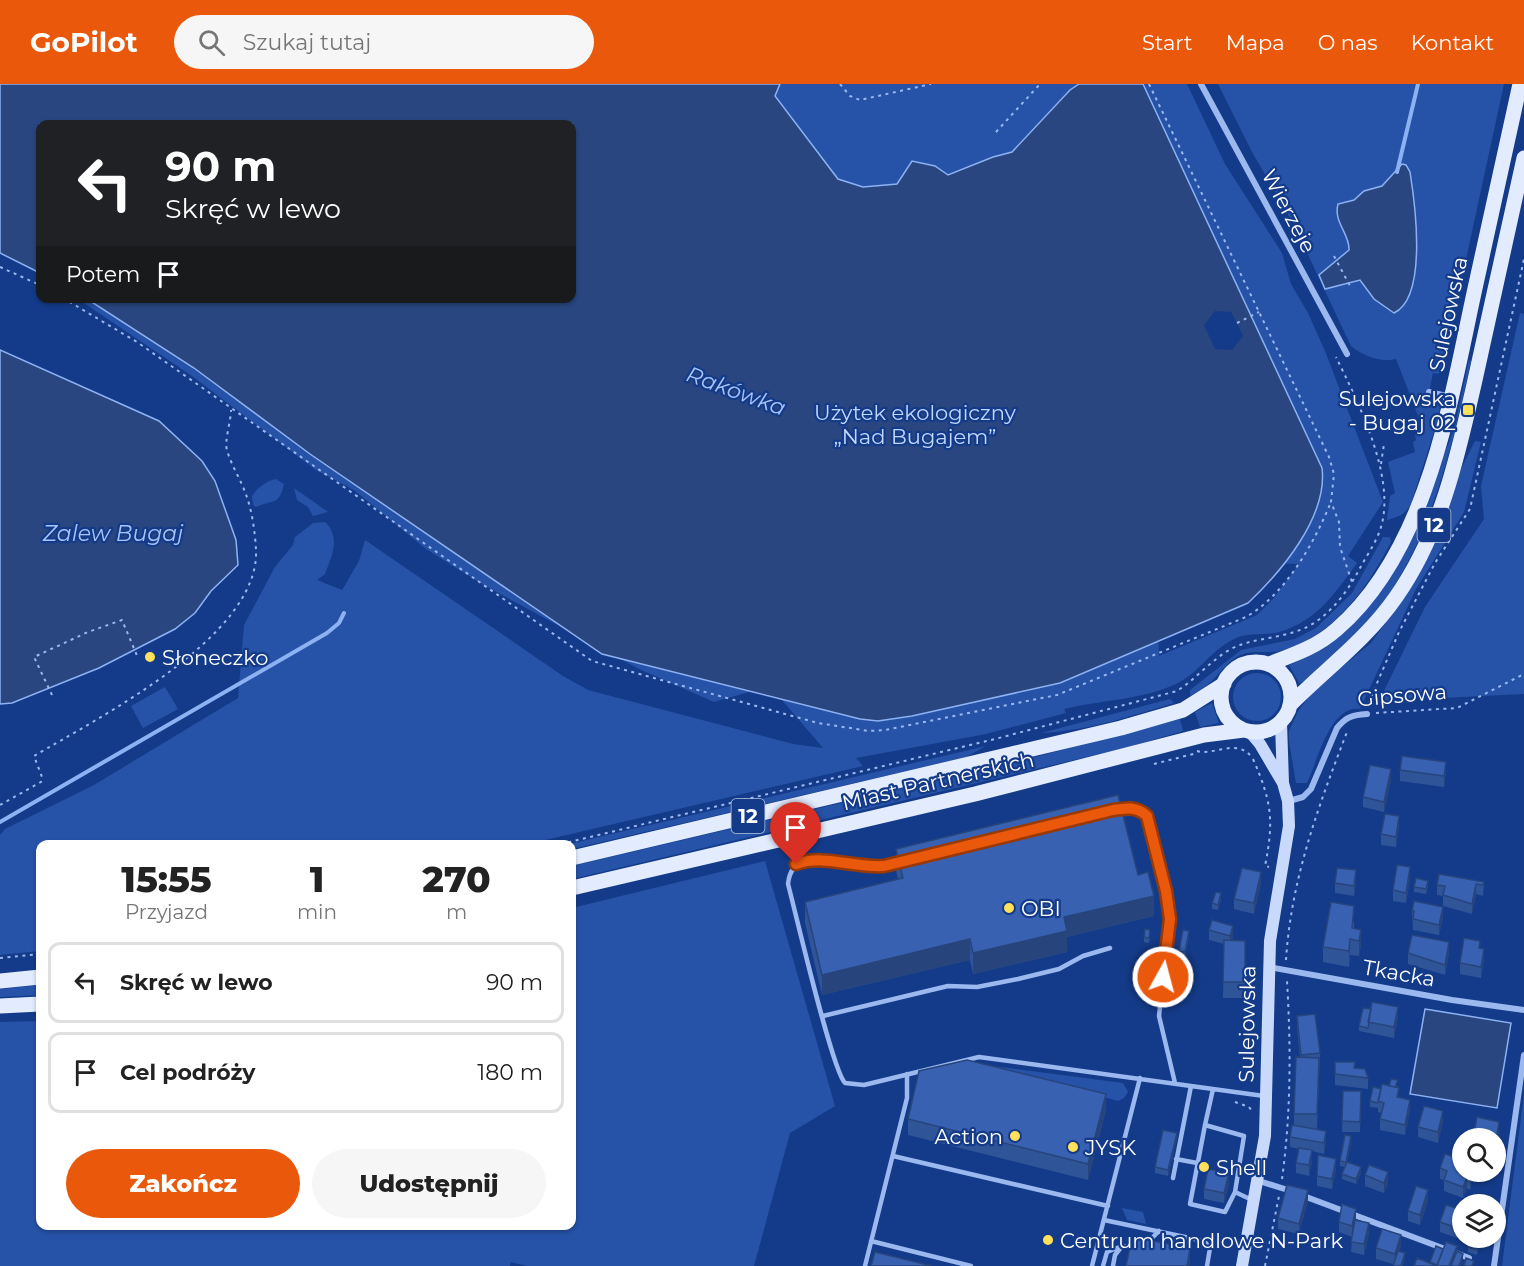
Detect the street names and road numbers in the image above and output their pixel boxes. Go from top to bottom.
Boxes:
street label: Wierzeje [1257,165,1321,257]
street label: Sulejowska [1424,254,1472,374]
road number: 12 [1418,508,1450,542]
street label: Gipsowa [1356,679,1448,711]
street label: Miast Partnerskich [840,747,1036,815]
road number: 12 [732,799,764,833]
street label: Tkacka [1361,954,1437,992]
street label: Sulejowska [1233,965,1261,1083]

